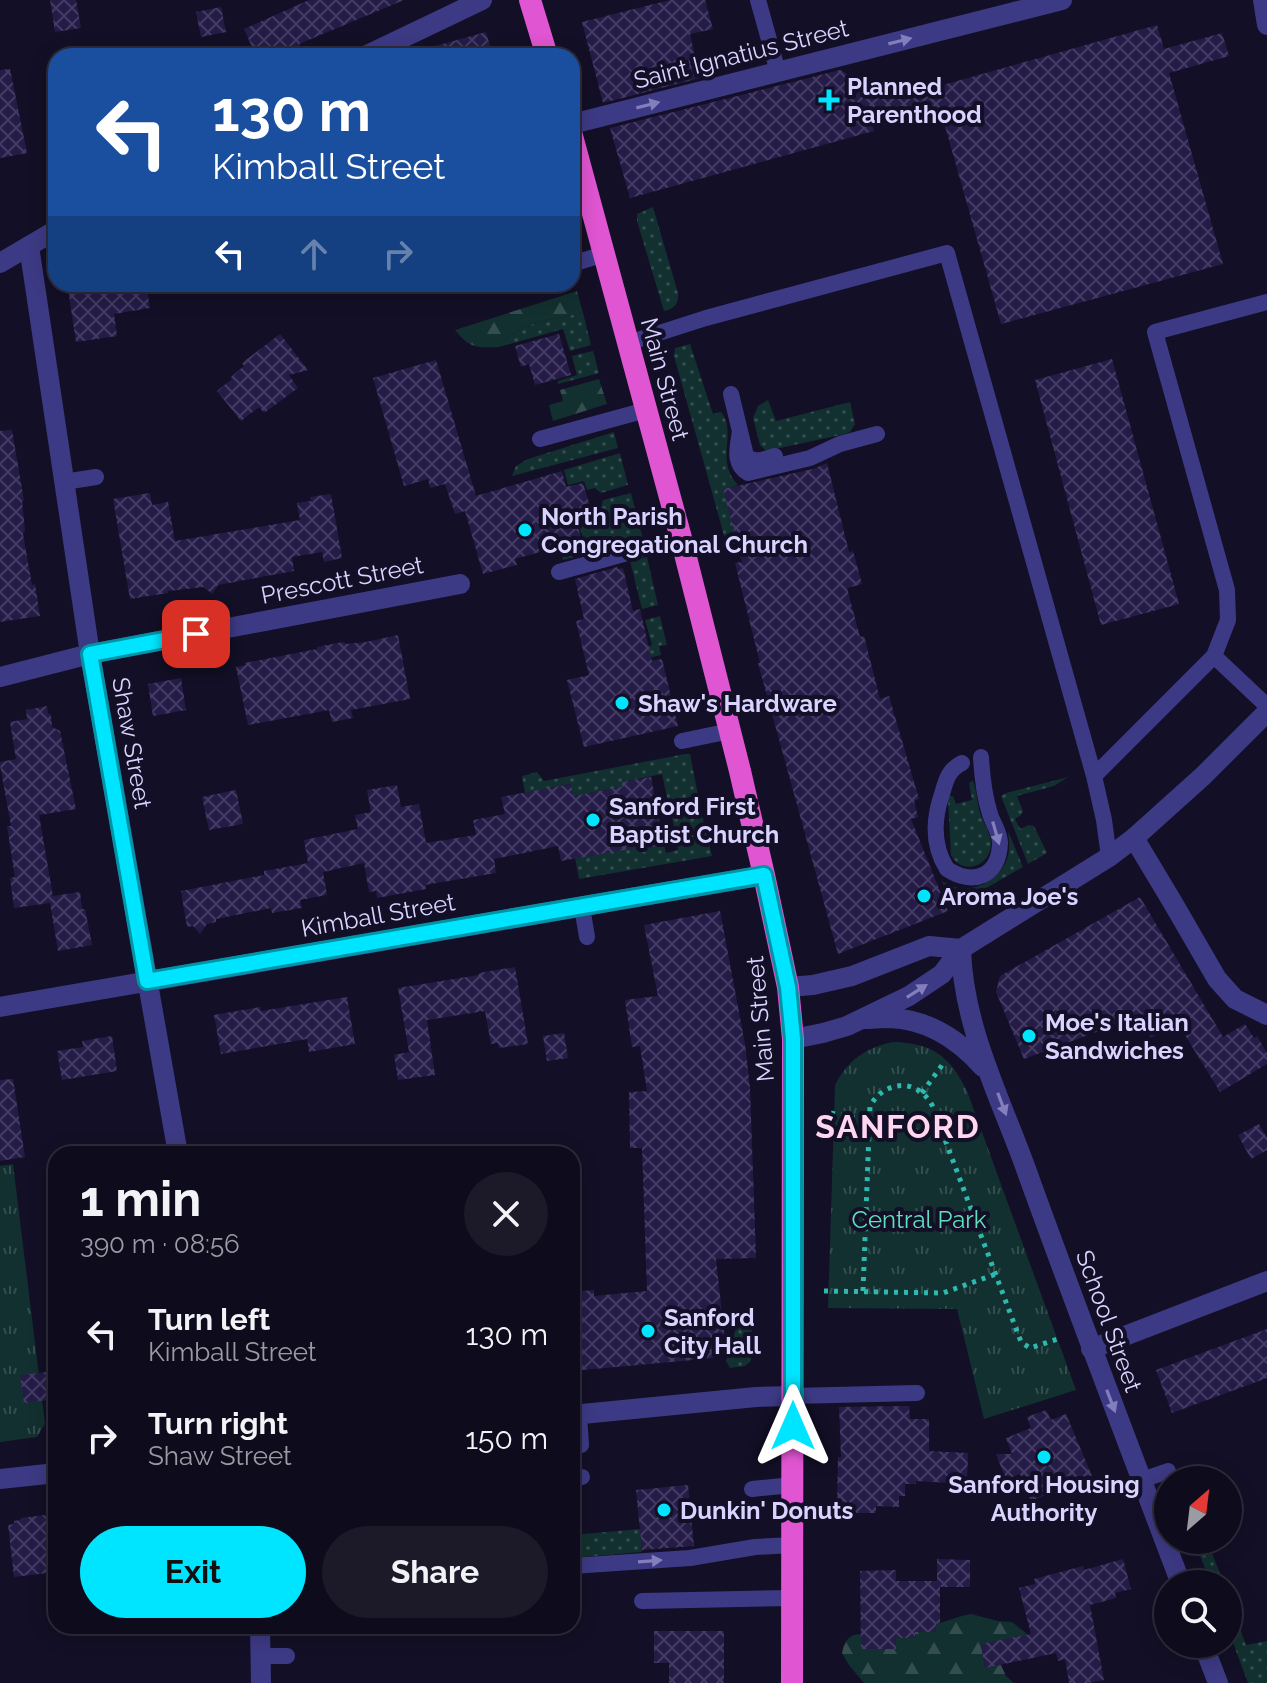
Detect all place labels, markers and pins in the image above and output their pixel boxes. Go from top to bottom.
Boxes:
place label: Planned Parenthood [847,72,982,129]
marker: Planned Parenthood [818,89,840,111]
place label: North Parish Congregational Church [541,502,808,559]
marker: North Parish Congregational Church [516,521,534,539]
pin [162,600,230,668]
place label: Shaw's Hardware [638,689,837,718]
marker: Shaw's Hardware [613,694,631,712]
place label: Sanford First Baptist Church [609,792,779,849]
marker: Sanford First Baptist Church [584,811,602,829]
place label: Aroma Joe's [940,882,1079,911]
marker: Aroma Joe's [915,887,933,905]
place label: Moe's Italian Sandwiches [1045,1008,1189,1065]
marker: Moe's Italian Sandwiches [1020,1027,1038,1045]
place label: Sanford City Hall [664,1303,761,1360]
marker: Sanford City Hall [639,1322,657,1340]
marker: Sanford Housing Authority [1035,1448,1053,1466]
place label: Sanford Housing Authority [948,1470,1140,1527]
place label: Dunkin' Donuts [680,1496,854,1525]
marker: Dunkin' Donuts [655,1501,673,1519]

